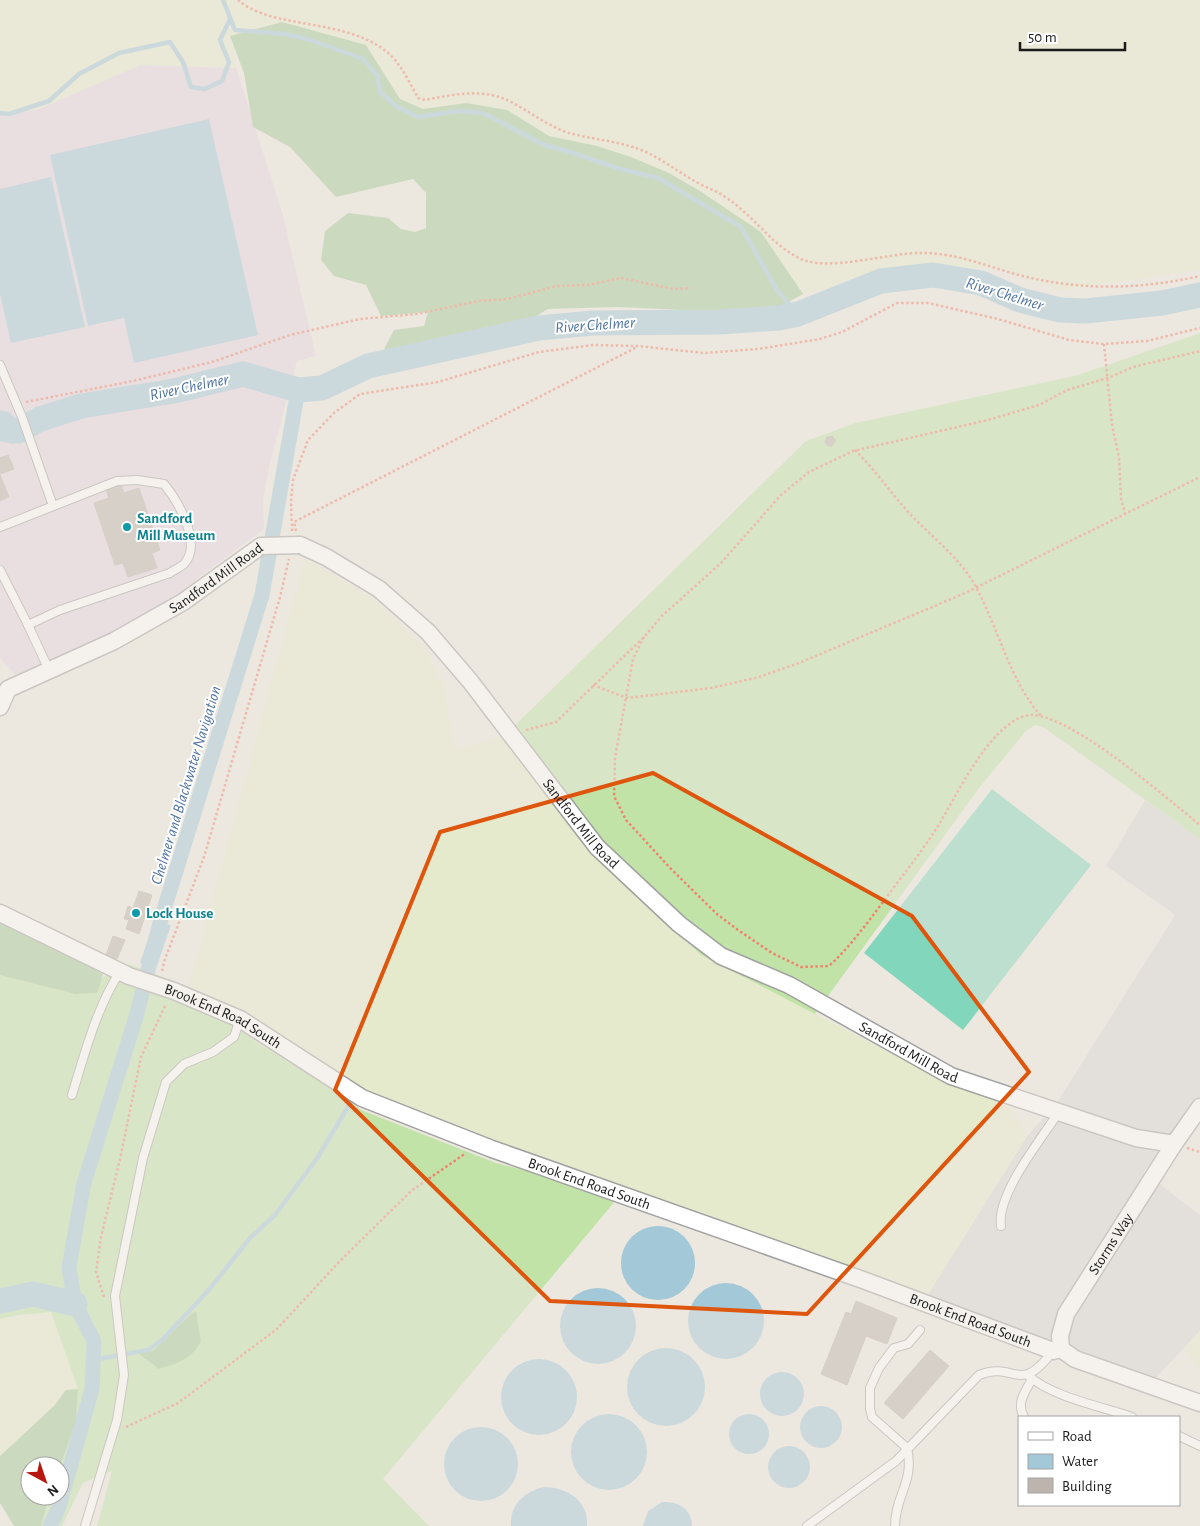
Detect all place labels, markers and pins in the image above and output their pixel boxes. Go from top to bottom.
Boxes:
place label: Sandford Mill Museum [137,511,215,543]
marker: Sandford Mill Museum [121,521,133,533]
place label: Lock House [146,906,213,921]
marker: Lock House [130,907,142,919]

